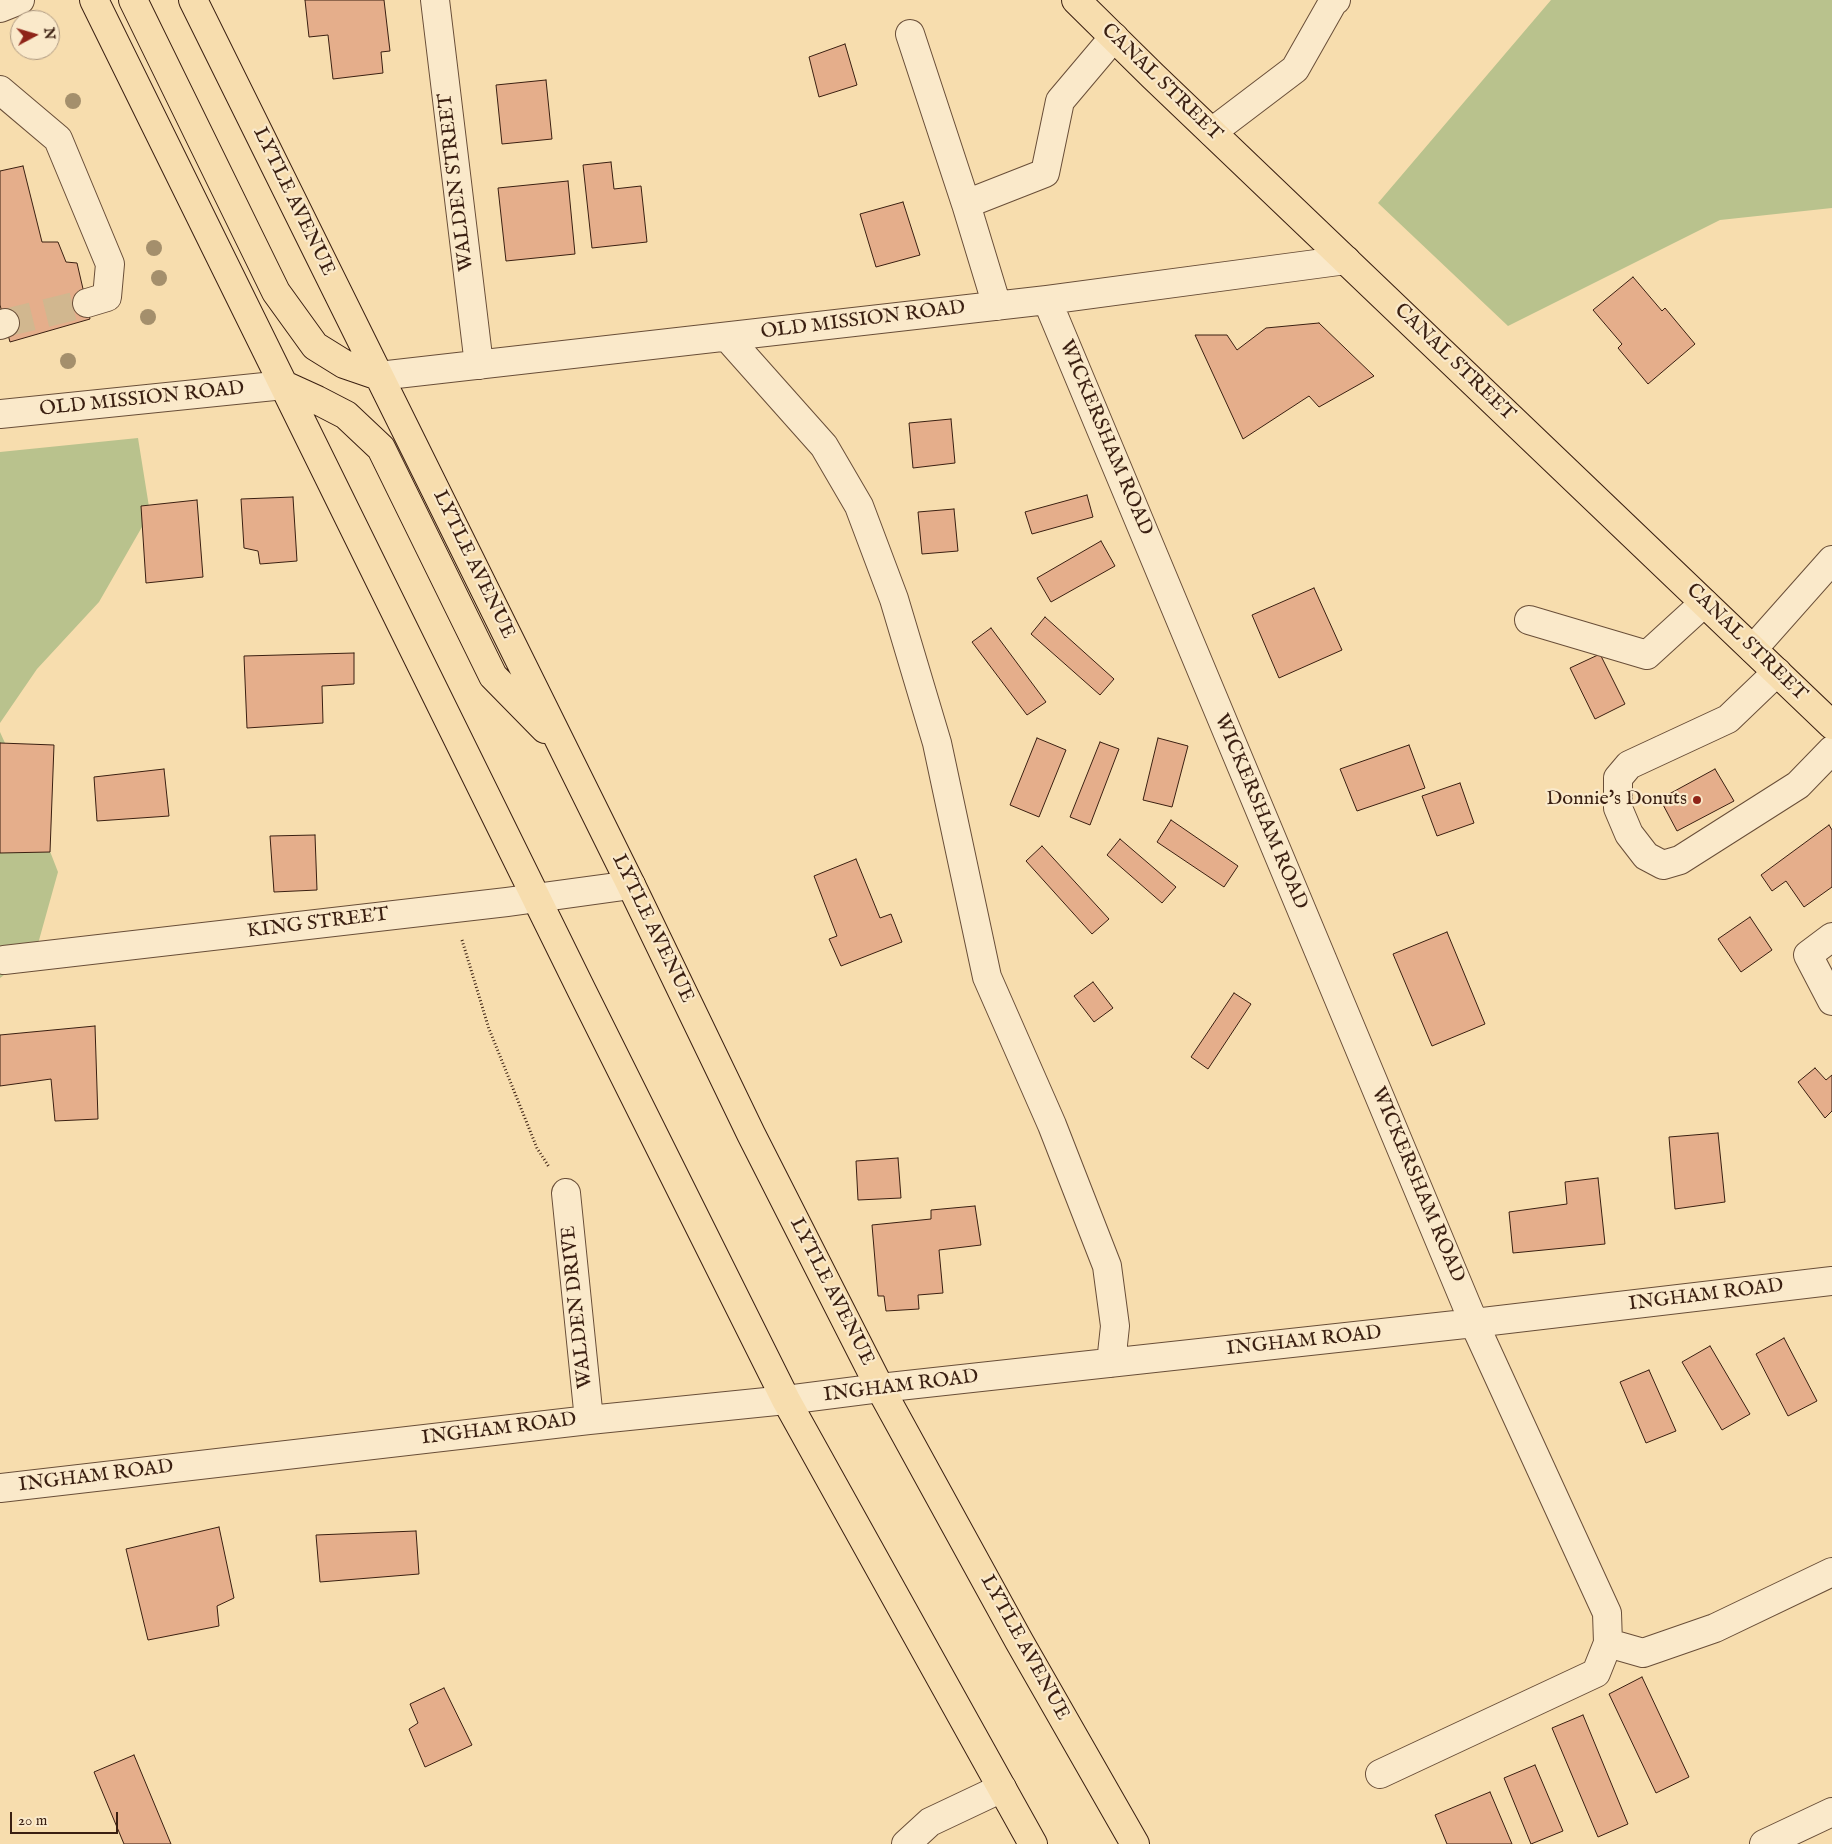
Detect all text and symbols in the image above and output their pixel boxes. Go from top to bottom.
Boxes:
north arrow [10,10,60,60]
street label: CANAL STREET [1096,19,1226,147]
text: N [39,27,59,41]
street label: WALDEN STREET [434,91,480,273]
street label: LYTLE AVENUE [247,124,339,280]
street label: OLD MISSION ROAD [759,297,967,345]
street label: CANAL STREET [1389,299,1519,427]
street label: WICKERSHAM ROAD [1053,337,1157,539]
street label: OLD MISSION ROAD [38,377,246,423]
street label: LYTLE AVENUE [427,487,519,643]
street label: CANAL STREET [1681,579,1811,707]
street label: WICKERSHAM ROAD [1208,711,1312,913]
place label: Donnie's Donuts [1546,788,1687,812]
marker: Donnie's Donuts [1691,794,1703,806]
street label: LYTLE AVENUE [606,851,698,1007]
street label: KING STREET [246,903,390,945]
street label: WICKERSHAM ROAD [1365,1084,1469,1286]
street label: LYTLE AVENUE [783,1214,879,1370]
street label: WALDEN DRIVE [558,1224,598,1390]
street label: INGHAM ROAD [1627,1275,1785,1317]
street label: INGHAM ROAD [1225,1322,1383,1362]
street label: INGHAM ROAD [822,1366,980,1408]
street label: INGHAM ROAD [420,1409,578,1451]
street label: INGHAM ROAD [17,1456,175,1498]
street label: LYTLE AVENUE [974,1571,1074,1725]
scale bar [12,1802,120,1834]
text: 20 m [18,1811,47,1830]

